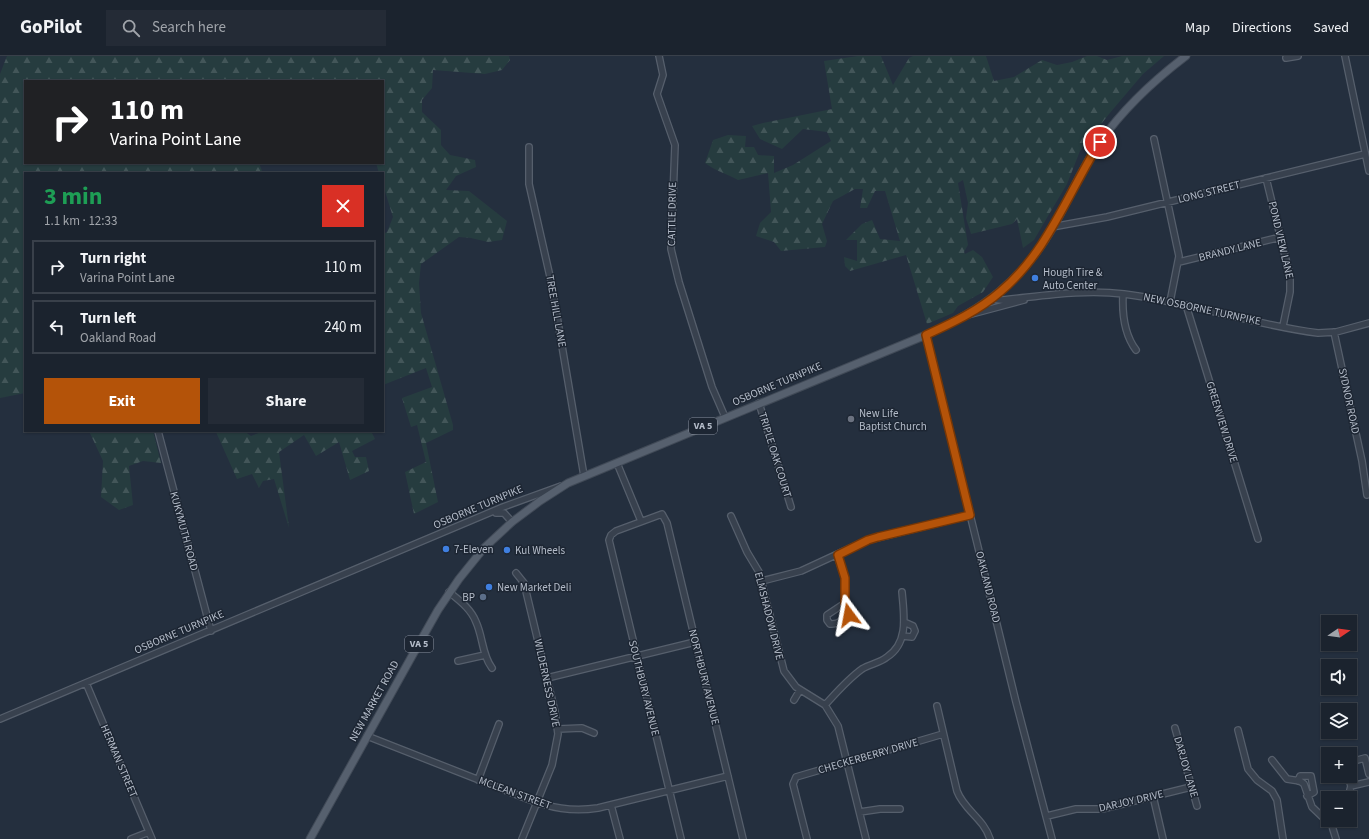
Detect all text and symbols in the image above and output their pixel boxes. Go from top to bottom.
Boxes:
search box [106,10,386,46]
text: GoPilot [20,14,82,41]
icon: search [120,17,142,39]
text: Search here [152,17,226,38]
text: Map [1185,18,1210,38]
text: Directions [1232,18,1291,38]
text: Saved [1313,18,1349,38]
text: 110 m [110,90,184,130]
icon: right [44,96,96,148]
pin [1083,125,1117,159]
text: Varina Point Lane [110,127,241,152]
icon: arrive [1089,131,1111,153]
street label: LONG STREET [1176,177,1242,207]
text: 3 min [44,179,102,214]
street label: CATTLE DRIVE [664,182,680,246]
button: close [322,185,364,227]
street label: POND VIEW LANE [1265,200,1297,280]
text: 1.1 km · 12:33 [44,212,118,230]
street label: BRANDY LANE [1197,235,1263,265]
text: Turn right [80,248,146,269]
icon: right [46,256,68,278]
text: 110 m [324,257,362,278]
place label: Hough Tire & Auto Center [1043,265,1103,293]
text: Varina Point Lane [80,269,175,287]
marker: Hough Tire & Auto Center [1030,273,1040,283]
street label: TREE HILL LANE [542,274,570,349]
street label: NEW OSBORNE TURNPIKE [1142,289,1262,329]
text: Turn left [80,308,136,329]
icon: left [46,316,68,338]
text: 240 m [324,317,362,338]
text: Oakland Road [80,329,156,347]
street label: OSBORNE TURNPIKE [730,358,824,410]
street label: SYDNOR ROAD [1335,367,1363,435]
button: Exit [44,378,200,424]
button: Share [208,378,364,424]
street label: GREENVIEW DRIVE [1202,379,1242,465]
place label: New Life Baptist Church [859,406,927,434]
street label: TRIPLE OAK COURT [755,410,795,500]
marker: New Life Baptist Church [846,414,856,424]
road number: VA 5 [689,418,717,434]
street label: OSBORNE TURNPIKE [431,481,525,533]
street label: KUKYMUTH ROAD [166,490,202,572]
place label: 7-Eleven [454,542,494,557]
place label: Kul Wheels [515,543,566,558]
marker: 7-Eleven [441,544,451,554]
marker: Kul Wheels [502,545,512,555]
street label: OAKLAND ROAD [972,550,1004,625]
street label: ELMSHADOW DRIVE [751,570,787,662]
place label: New Market Deli [497,580,571,595]
marker: New Market Deli [484,582,494,592]
place label: BP [462,590,475,605]
marker: BP [478,592,488,602]
position arrow [828,594,870,636]
street label: OSBORNE TURNPIKE [132,606,226,658]
north arrow [1321,615,1357,651]
map controls [1321,615,1357,827]
street label: NORTHBURY AVENUE [685,628,723,727]
road number: VA 5 [405,636,433,652]
street label: WILDERNESS DRIVE [530,638,564,729]
street label: SOUTHBURY AVENUE [625,639,663,737]
street label: NEW MARKET ROAD [346,658,403,744]
button: sound [1321,659,1357,695]
button: layers [1321,703,1357,739]
street label: HERMAN STREET [97,722,141,800]
street label: CHECKERBERRY DRIVE [816,734,920,777]
street label: DARJOY LANE [1170,735,1202,799]
button: + [1321,747,1357,783]
street label: MCLEAN STREET [477,773,553,813]
street label: DARJOY DRIVE [1097,786,1165,816]
button: − [1321,791,1357,827]

